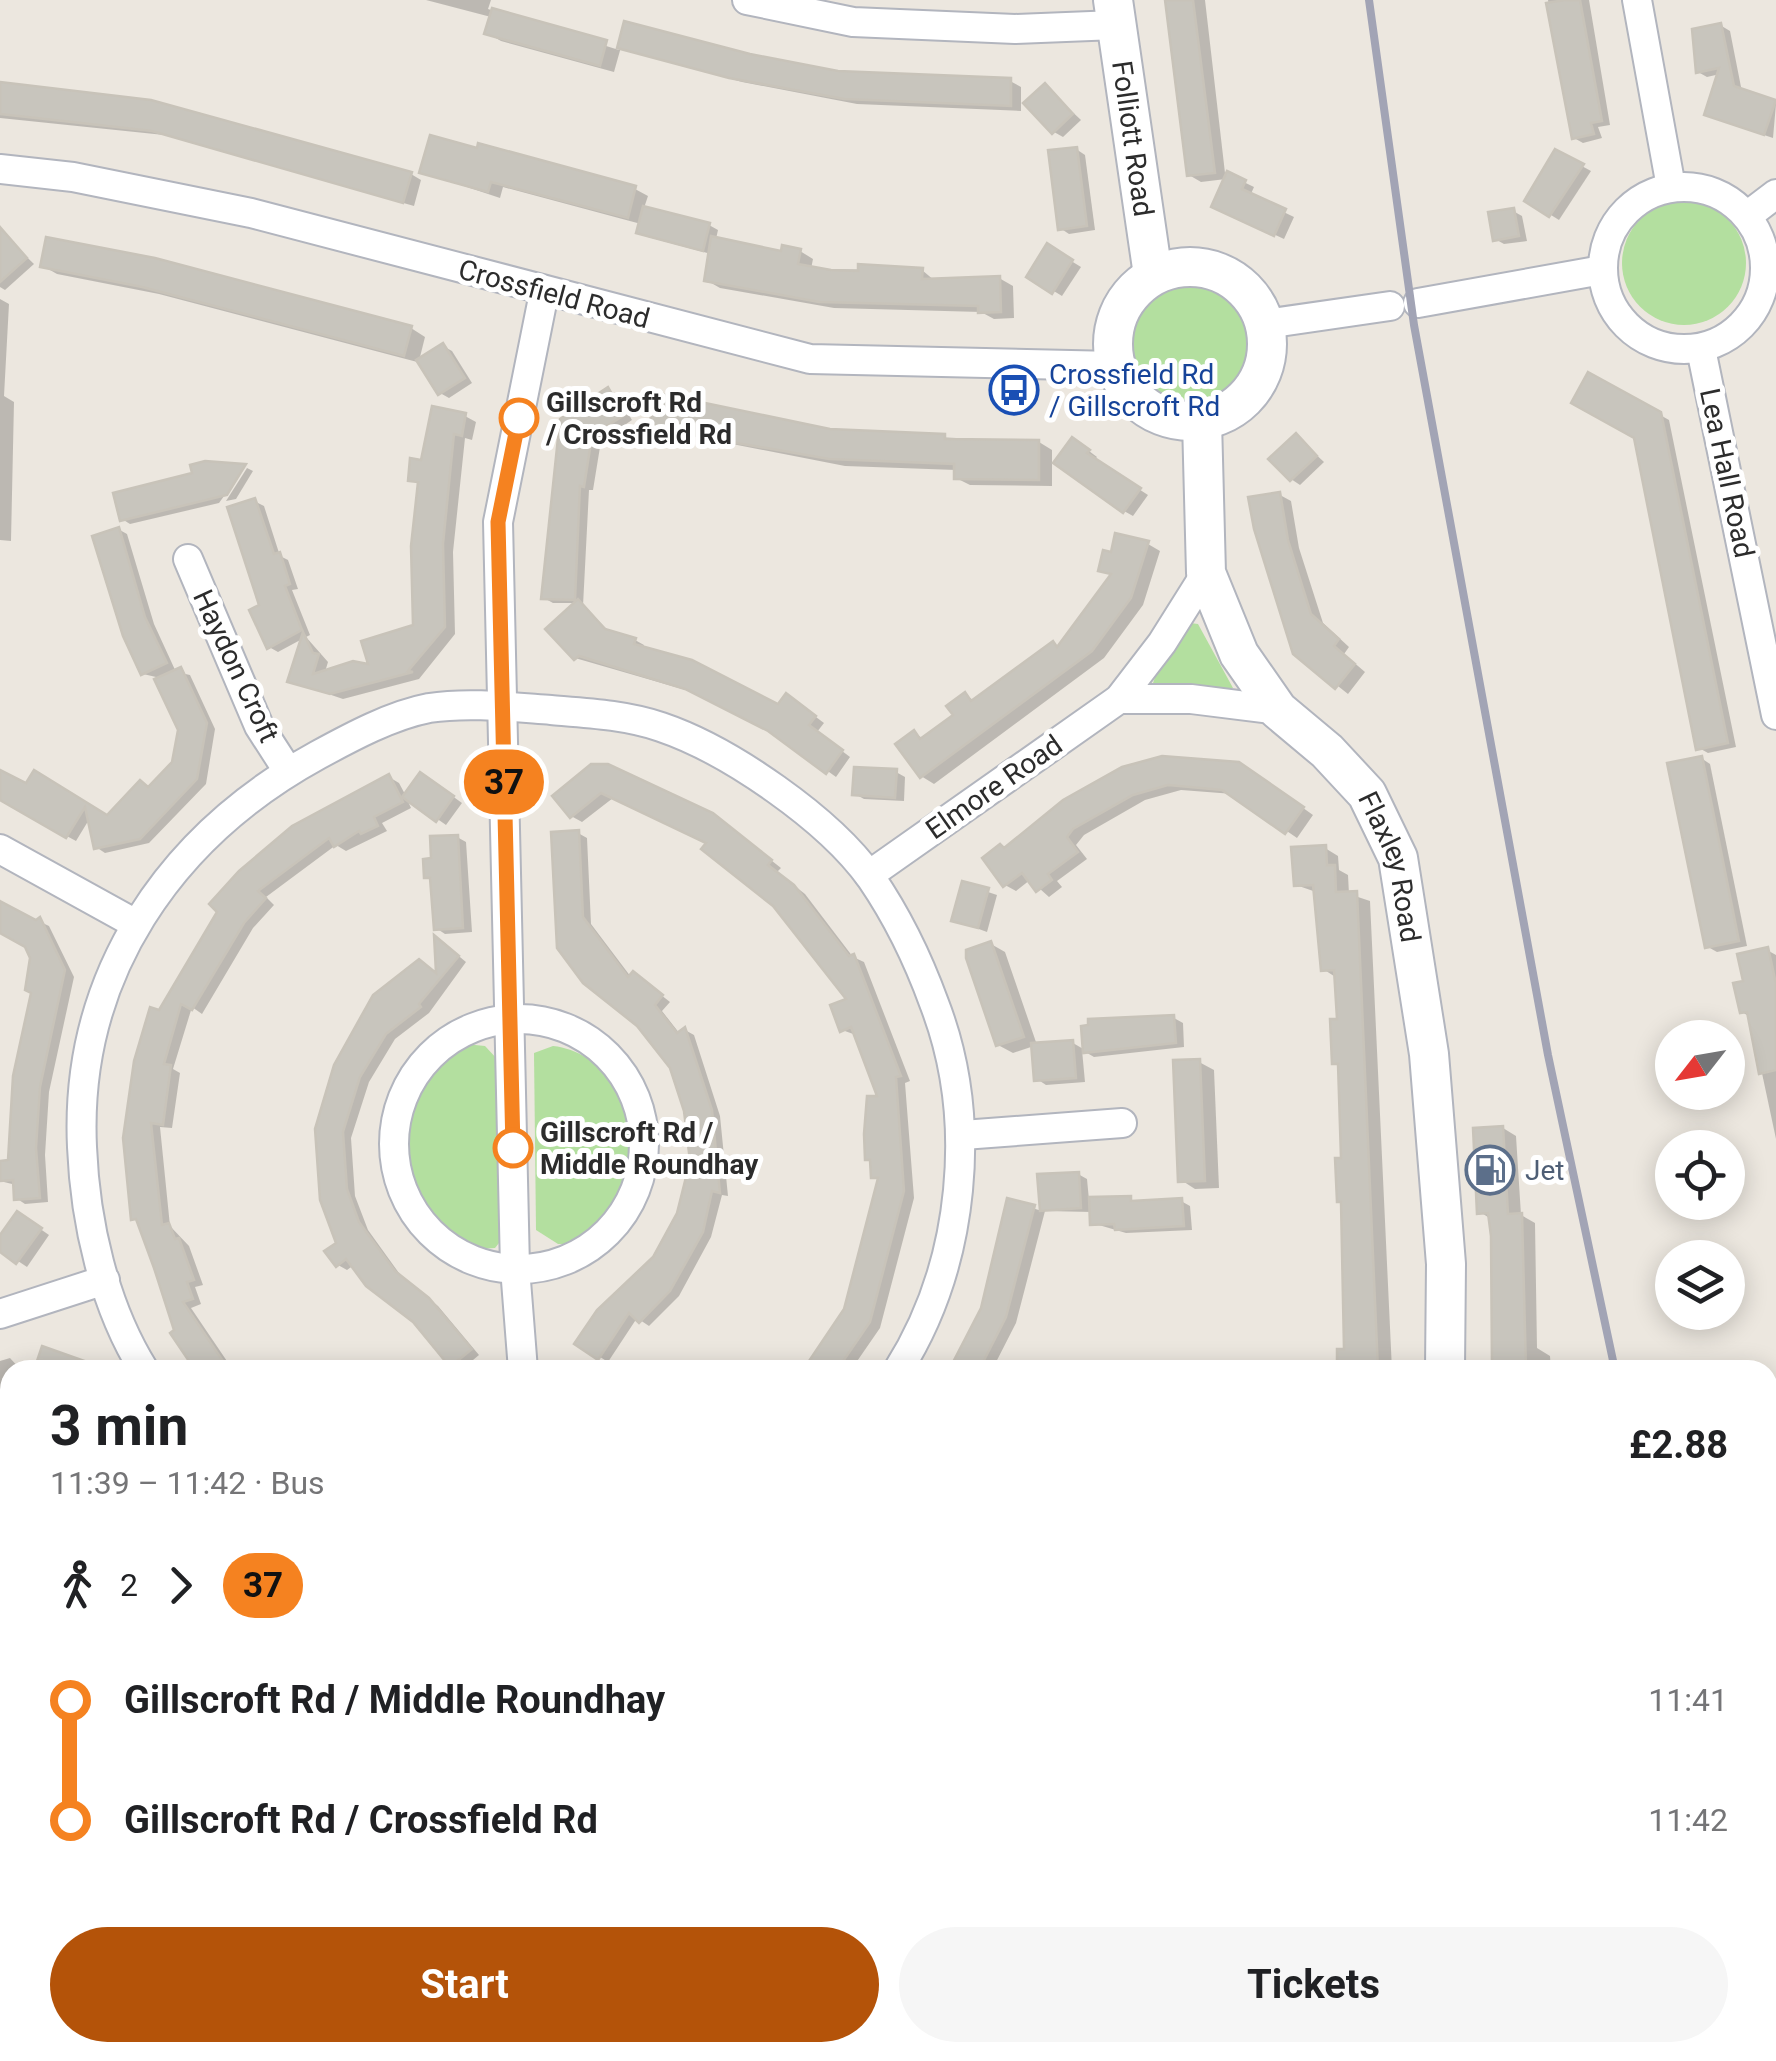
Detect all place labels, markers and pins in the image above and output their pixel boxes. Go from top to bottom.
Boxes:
place label: Crossfield Rd / Gillscroft Rd [1049,358,1220,423]
bus stop icon: Crossfield Rd / Gillscroft Rd [988,364,1040,416]
place label: Gillscroft Rd / Crossfield Rd [545,386,732,451]
marker: Gillscroft Rd / Crossfield Rd [500,399,538,437]
place label: Gillscroft Rd / Middle Roundhay [540,1116,759,1181]
marker: Gillscroft Rd / Middle Roundhay [494,1129,532,1167]
fuel station icon: Jet [1464,1144,1516,1196]
place label: Jet [1525,1154,1564,1187]

